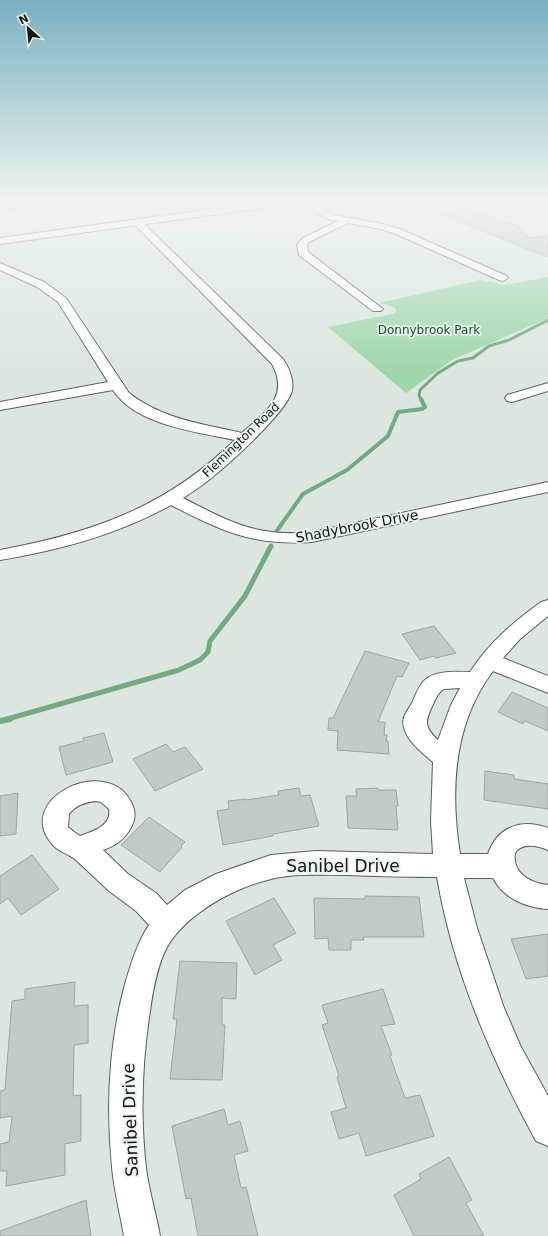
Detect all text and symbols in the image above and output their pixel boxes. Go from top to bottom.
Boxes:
north arrow [8,8,48,48]
text: N [17,12,31,27]
park label: Donnybrook Park [378,323,480,337]
street label: Flemington Road [200,400,282,480]
street label: Shadybrook Drive [294,506,420,546]
street label: Sanibel Drive [286,856,400,876]
street label: Sanibel Drive [118,1063,142,1177]

